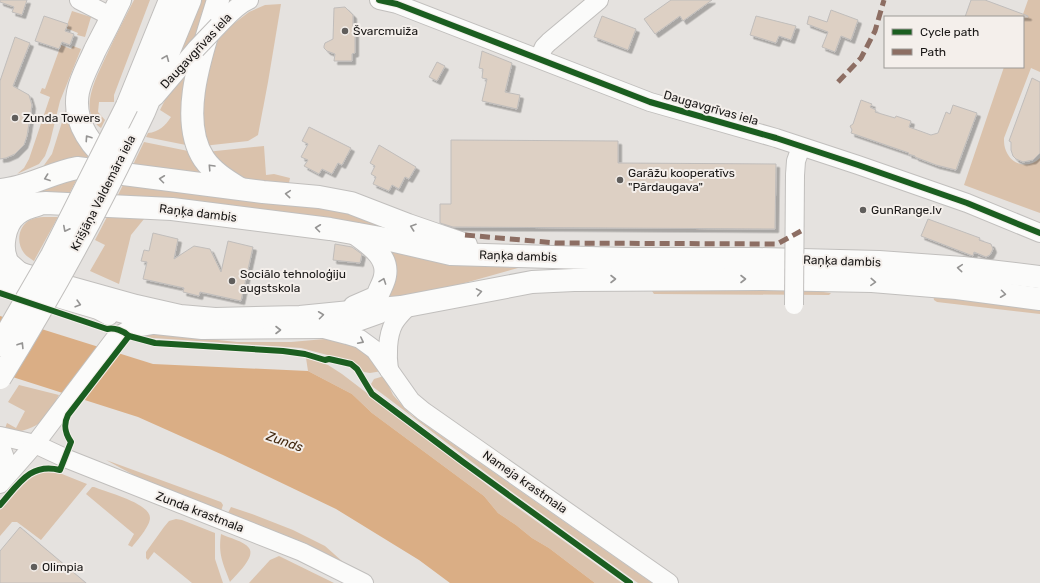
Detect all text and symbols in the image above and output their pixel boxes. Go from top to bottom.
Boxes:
street label: Daugavgrīvas iela [157,10,235,92]
legend [884,16,1024,68]
place label: Švarcmuiža [353,24,418,38]
text: Cycle path [920,25,979,39]
marker: Švarcmuiža [340,26,350,36]
text: Path [920,45,946,59]
one-way arrow [162,54,170,61]
street label: Daugavgrīvas iela [662,88,760,128]
place label: Zunda Towers [23,111,100,125]
marker: Zunda Towers [10,113,20,123]
street label: Krišjāņa Valdemāra iela [68,133,138,253]
one-way arrow [86,136,93,143]
one-way arrow [208,164,215,171]
place label: Garāžu kooperatīvs "Pārdaugava" [628,166,735,194]
one-way arrow [44,173,51,181]
one-way arrow [158,175,165,184]
marker: Garāžu kooperatīvs "Pārdaugava" [615,175,625,185]
one-way arrow [285,190,291,199]
street label: Raņķa dambis [158,201,238,225]
place label: GunRange.lv [871,203,942,217]
marker: GunRange.lv [858,205,868,215]
one-way arrow [409,223,416,231]
one-way arrow [315,224,321,233]
one-way arrow [63,225,70,232]
street label: Raņķa dambis [479,248,557,264]
street label: Raņķa dambis [803,253,881,269]
one-way arrow [957,263,963,272]
place label: Sociālo tehnoloģiju augstskola [240,267,346,295]
one-way arrow [610,275,616,283]
one-way arrow [740,275,746,283]
marker: Sociālo tehnoloģiju augstskola [227,276,237,286]
one-way arrow [870,277,876,286]
one-way arrow [378,278,386,285]
one-way arrow [476,288,482,297]
one-way arrow [1000,289,1006,298]
one-way arrow [74,299,81,308]
one-way arrow [318,310,324,319]
one-way arrow [275,326,281,334]
one-way arrow [357,336,364,344]
one-way arrow [16,342,23,349]
water label: Zunds [264,428,305,455]
street label: Nameja krastmala [480,448,570,516]
street label: Zunda krastmala [154,489,246,535]
place label: Olimpia [42,560,83,574]
marker: Olimpia [29,562,39,572]

